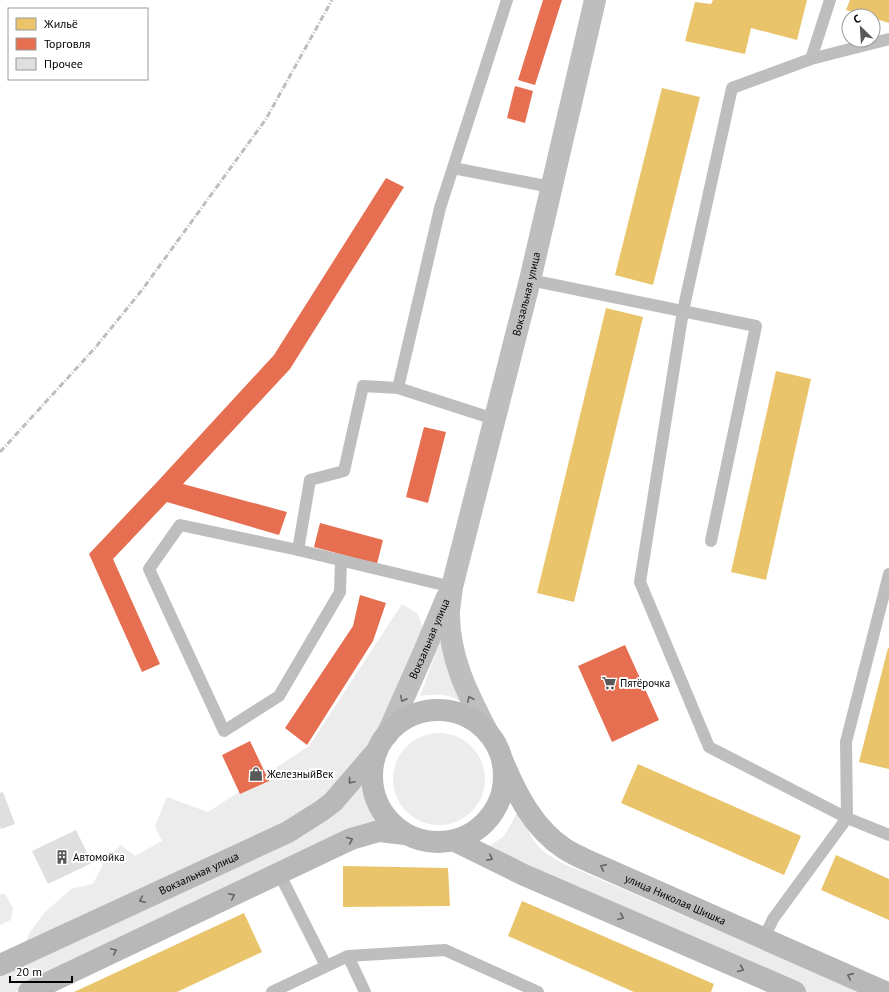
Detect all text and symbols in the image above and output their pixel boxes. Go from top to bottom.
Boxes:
legend [8,8,148,80]
north arrow [841,8,881,48]
text: С [851,11,863,27]
text: Жильё [43,16,78,31]
text: Торговля [44,36,90,51]
text: Прочее [44,56,83,71]
street label: Вокзальная улица [509,251,543,338]
street label: Вокзальная улица [406,596,453,681]
supermarket icon: Пятёрочка [601,675,617,691]
place label: Пятёрочка [620,676,670,690]
one-way arrow [400,695,408,703]
one-way arrow [467,695,475,703]
shop icon: ЖелезныйВек [248,766,264,782]
place label: ЖелезныйВек [266,767,334,781]
one-way arrow [349,777,356,784]
one-way arrow [346,837,353,845]
building icon: Автомойка [54,849,70,865]
street label: Вокзальная улица [157,849,241,898]
place label: Автомойка [73,850,125,864]
one-way arrow [486,853,493,861]
one-way arrow [599,864,607,872]
street label: улица Николая Шишка [623,871,728,928]
one-way arrow [228,893,235,901]
one-way arrow [139,895,147,903]
one-way arrow [617,912,625,920]
one-way arrow [110,948,118,956]
scale bar [10,958,72,984]
text: 20 m [16,964,42,979]
one-way arrow [737,964,744,972]
one-way arrow [846,973,854,981]

